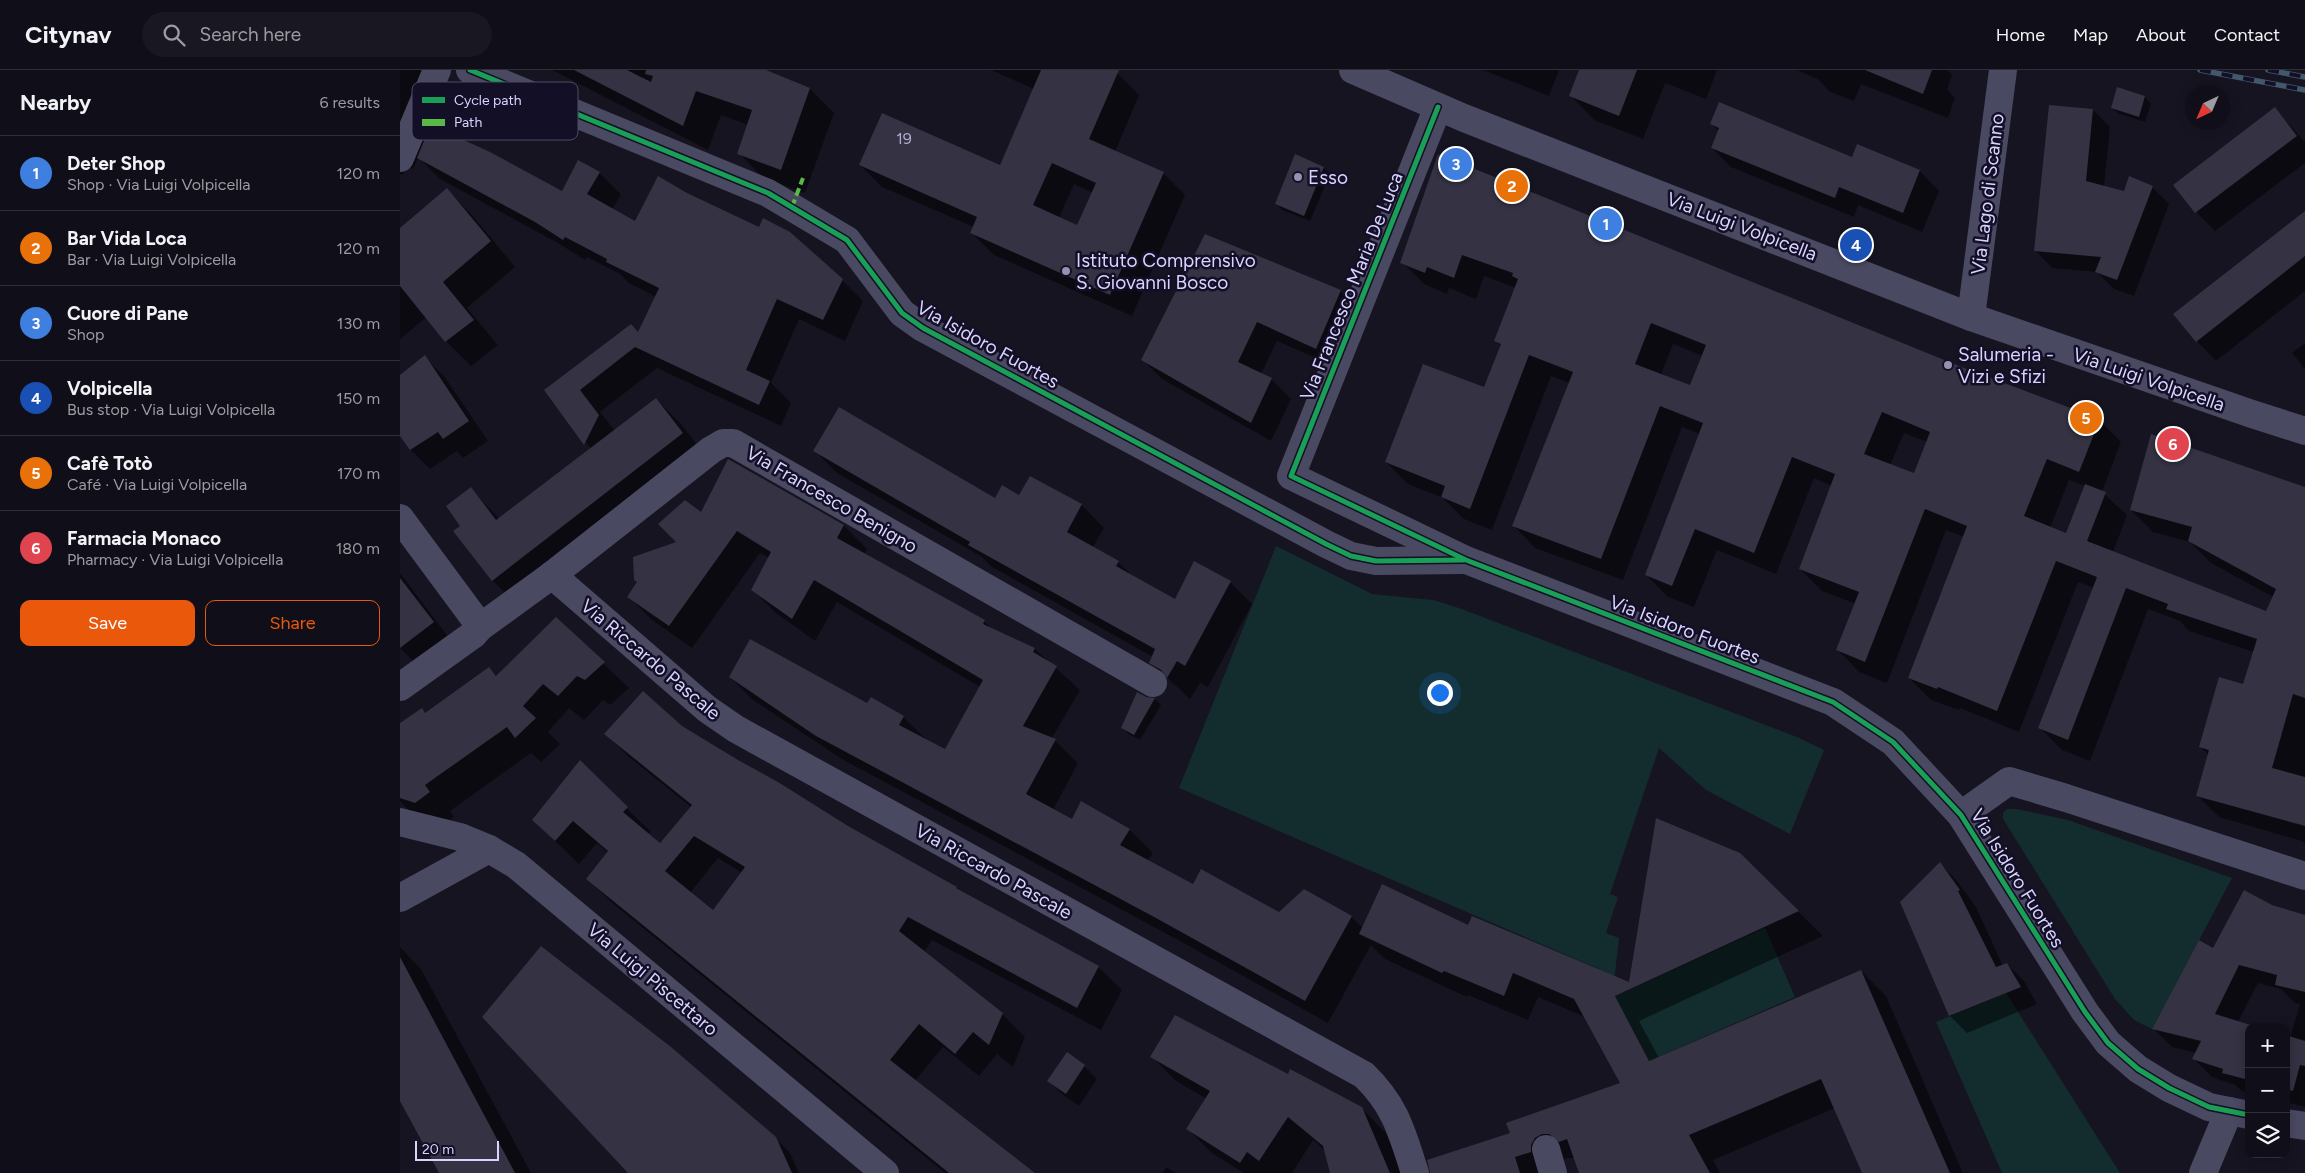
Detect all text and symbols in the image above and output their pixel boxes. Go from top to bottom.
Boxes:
search box [142,12,492,57]
text: Citynav [25,20,112,49]
icon: search [160,21,188,49]
text: Search here [200,23,301,46]
text: Home [1996,24,2045,46]
text: Map [2073,24,2108,46]
text: About [2136,24,2186,46]
text: Contact [2214,24,2280,46]
legend [412,82,578,140]
north arrow [2185,85,2230,130]
text: Nearby [20,90,91,115]
text: Cycle path [454,92,522,109]
text: 6 results [319,93,380,112]
street label: Via Lago di Scanno [1966,112,2009,276]
text: Path [454,114,482,131]
house number: 19 [896,129,912,148]
pin: 3 [1440,145,1472,183]
text: Deter Shop [67,152,165,175]
text: 1 [33,164,39,183]
text: 120 m [337,164,380,183]
place label: Esso [1308,166,1348,189]
pin: 2 [1496,167,1528,205]
street label: Via Francesco Maria De Luca [1295,169,1408,404]
marker: Esso [1292,171,1304,183]
text: Shop · Via Luigi Volpicella [67,175,250,194]
street label: Via Luigi Volpicella [1663,187,1820,266]
pin: 1 [1590,205,1622,243]
pin: 4 [1840,226,1872,264]
text: Bar Vida Loca [67,227,187,250]
text: 2 [31,239,41,258]
text: 120 m [337,239,380,258]
place label: Istituto Comprensivo S. Giovanni Bosco [1076,249,1256,294]
text: Bar · Via Luigi Volpicella [67,250,236,269]
marker: Istituto Comprensivo S. Giovanni Bosco [1060,265,1072,277]
street label: Via Isidoro Fuortes [913,296,1063,393]
text: Cuore di Pane [67,302,188,325]
text: 3 [32,314,40,333]
text: 130 m [337,314,380,333]
text: Shop [67,325,105,344]
place label: Salumeria - Vizi e Sfizi [1958,343,2054,388]
street label: Via Luigi Volpicella [2070,343,2228,416]
marker: Salumeria - Vizi e Sfizi [1942,359,1954,371]
text: Volpicella [67,377,152,400]
text: 4 [31,389,41,408]
text: 150 m [336,389,380,408]
pin: 5 [2070,399,2102,437]
text: Bus stop · Via Luigi Volpicella [67,400,275,419]
pin: 6 [2157,425,2189,463]
street label: Via Francesco Benigno [742,441,922,558]
text: Cafè Totò [67,452,153,475]
text: 5 [31,464,41,483]
text: 170 m [337,464,380,483]
text: Café · Via Luigi Volpicella [67,475,247,494]
text: Farmacia Monaco [67,527,221,550]
text: 6 [31,539,41,558]
text: 180 m [336,539,380,558]
text: Pharmacy · Via Luigi Volpicella [67,550,283,569]
street label: Via Isidoro Fuortes [1606,590,1763,669]
street label: Via Riccardo Pascale [576,594,725,725]
button: Save [20,600,195,646]
button: Share [205,600,380,646]
your location [1427,680,1453,706]
street label: Via Isidoro Fuortes [1966,805,2070,952]
street label: Via Riccardo Pascale [911,819,1076,924]
street label: Via Luigi Piscettaro [583,918,723,1041]
map controls [2245,1023,2290,1158]
button: + [2245,1023,2290,1068]
button: − [2245,1068,2290,1113]
button: layers [2245,1113,2290,1158]
scale bar [415,1138,499,1161]
text: 20 m [422,1141,454,1158]

